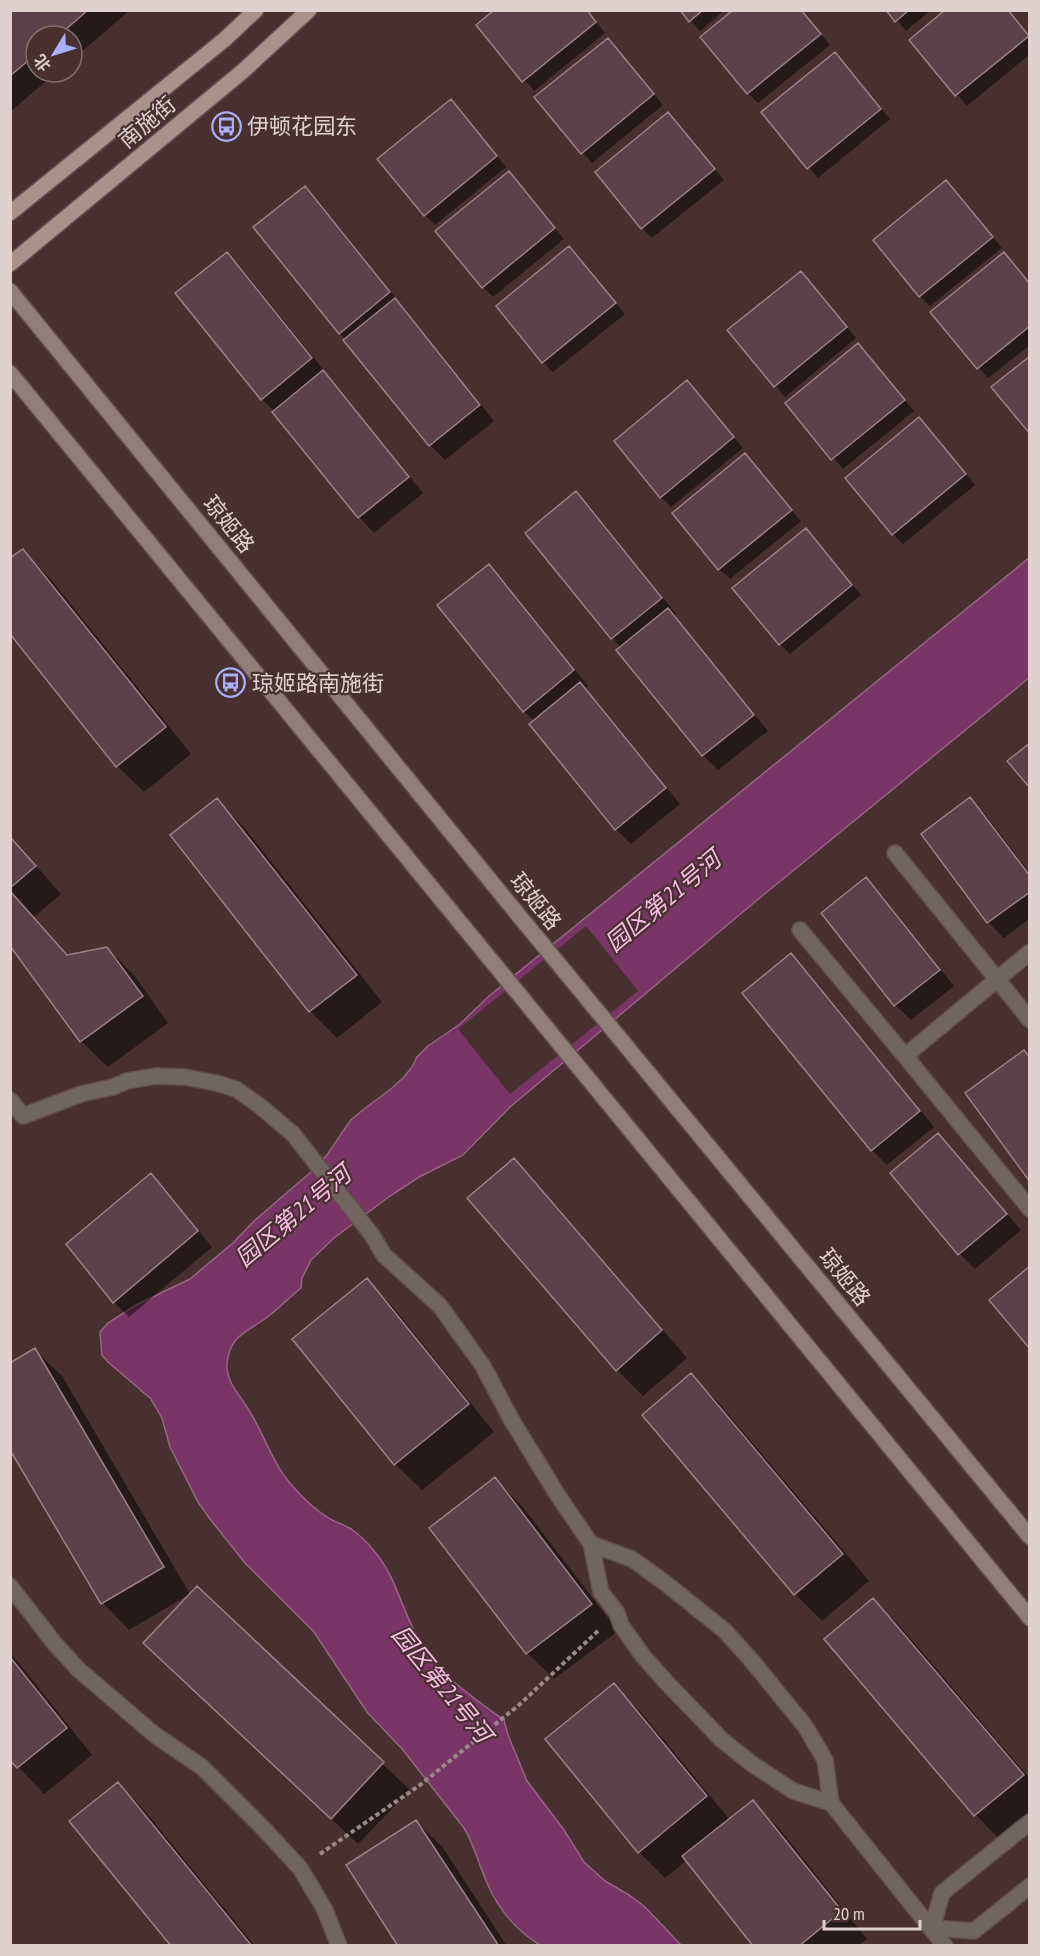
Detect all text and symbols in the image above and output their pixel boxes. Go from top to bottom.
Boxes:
north arrow [24,24,84,84]
text: 北 [29,51,55,76]
street label: 南施街 [113,90,181,154]
bus stop icon: 伊顿花园东 [210,110,242,142]
place label: 伊顿花园东 [247,112,357,140]
street label: 琼姬路 [197,490,261,558]
bus stop icon: 琼姬路南施街 [215,667,247,699]
place label: 琼姬路南施街 [252,669,384,697]
water label: 园区第21号河 [599,841,730,958]
street label: 琼姬路 [504,867,568,935]
water label: 园区第21号河 [229,1156,360,1273]
street label: 琼姬路 [813,1243,877,1311]
water label: 园区第21号河 [385,1619,501,1752]
scale bar [824,1893,920,1931]
text: 20 m [833,1902,865,1925]

